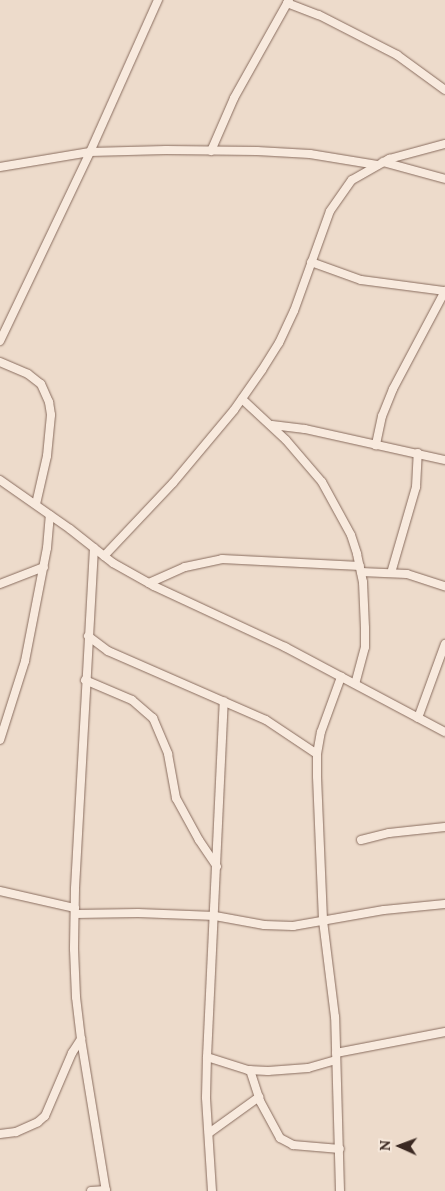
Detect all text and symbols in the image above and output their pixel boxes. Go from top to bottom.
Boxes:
north arrow [375,1121,425,1171]
text: N [376,1140,394,1151]

